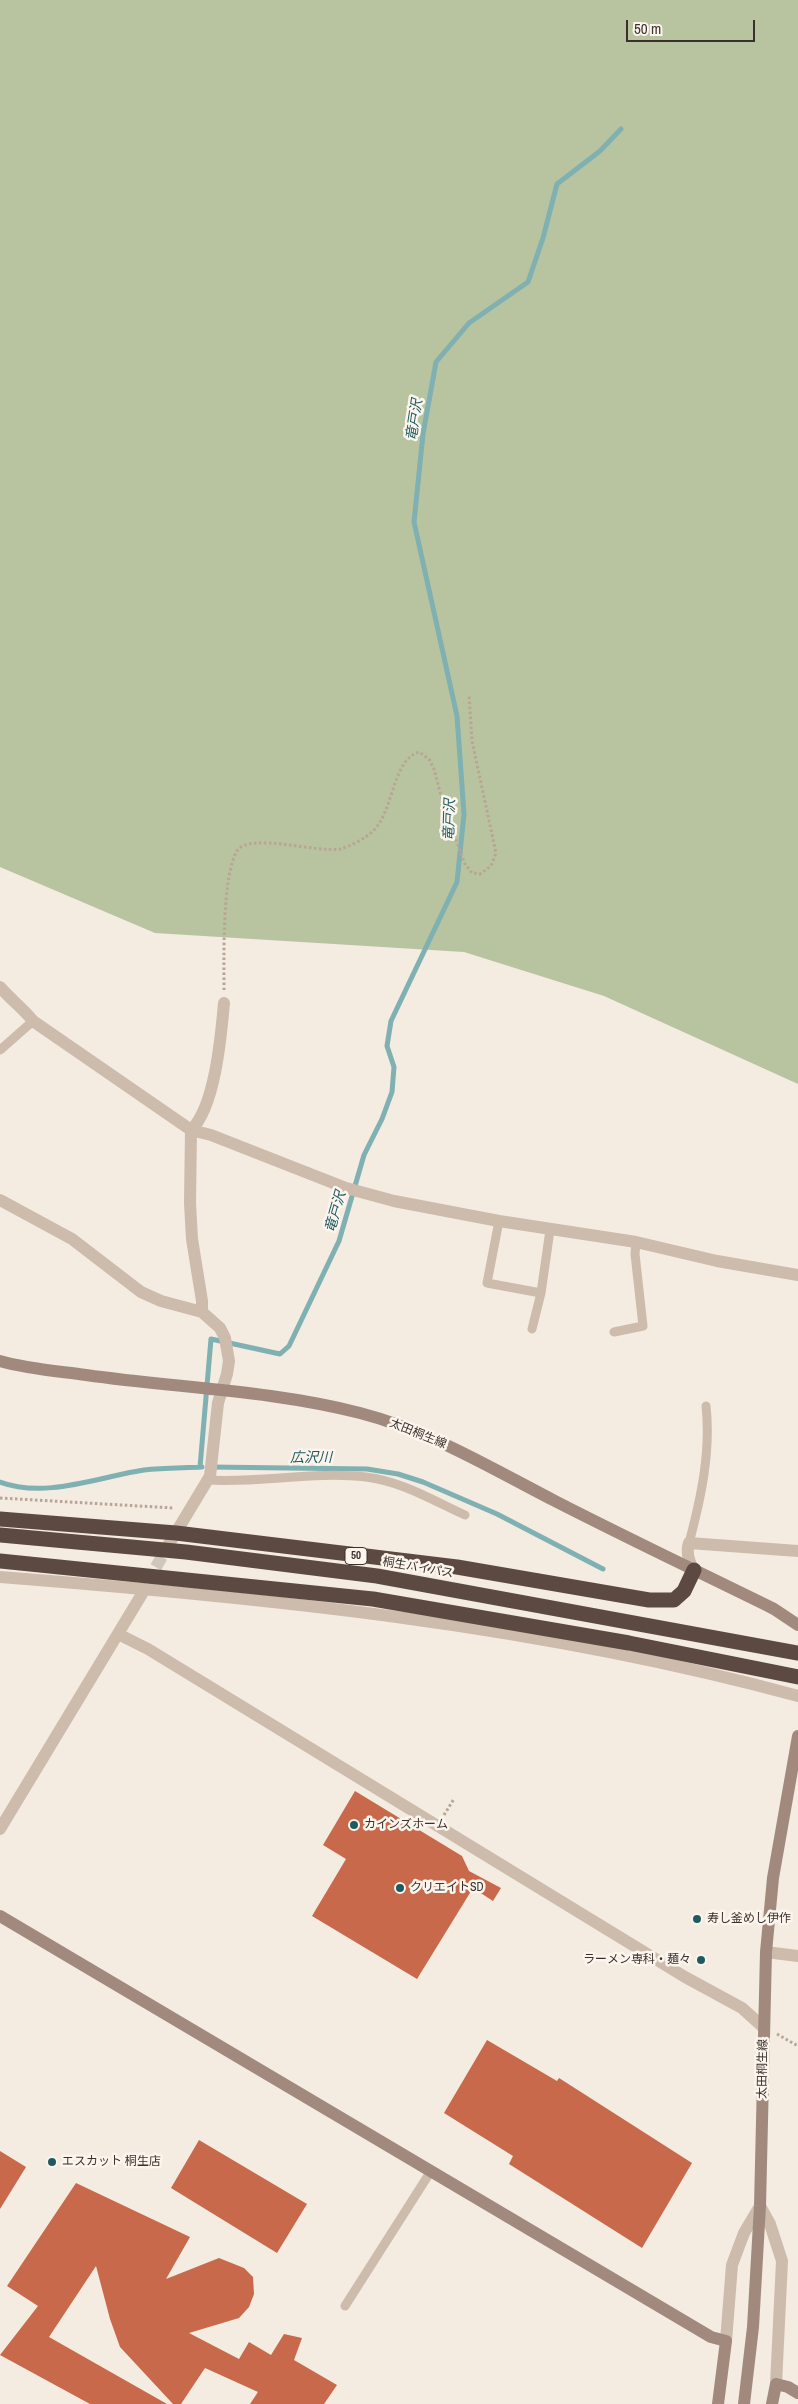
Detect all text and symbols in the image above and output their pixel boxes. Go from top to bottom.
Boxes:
scale bar [628,10,757,42]
text: 50 m [634,18,661,39]
water label: 竜戸沢 [403,398,427,442]
water label: 竜戸沢 [441,799,459,841]
water label: 竜戸沢 [322,1189,350,1235]
street label: 太田桐生線 [387,1416,449,1452]
water label: 広沢川 [290,1450,332,1466]
road number: 50 [345,1548,367,1564]
street label: 桐生バイパス [381,1555,455,1581]
place label: カインズホーム [364,1818,448,1832]
marker: カインズホーム [348,1819,360,1831]
place label: クリエイトSD [410,1881,484,1895]
marker: クリエイトSD [394,1882,406,1894]
place label: 寿し釜めし伊作 [707,1912,791,1926]
marker: 寿し釜めし伊作 [691,1913,703,1925]
place label: ラーメン専科・麺々 [583,1953,691,1967]
marker: ラーメン専科・麺々 [695,1954,707,1966]
street label: 太田桐生線 [755,2039,771,2099]
place label: エスカット 桐生店 [62,2155,161,2169]
marker: エスカット 桐生店 [46,2156,58,2168]

